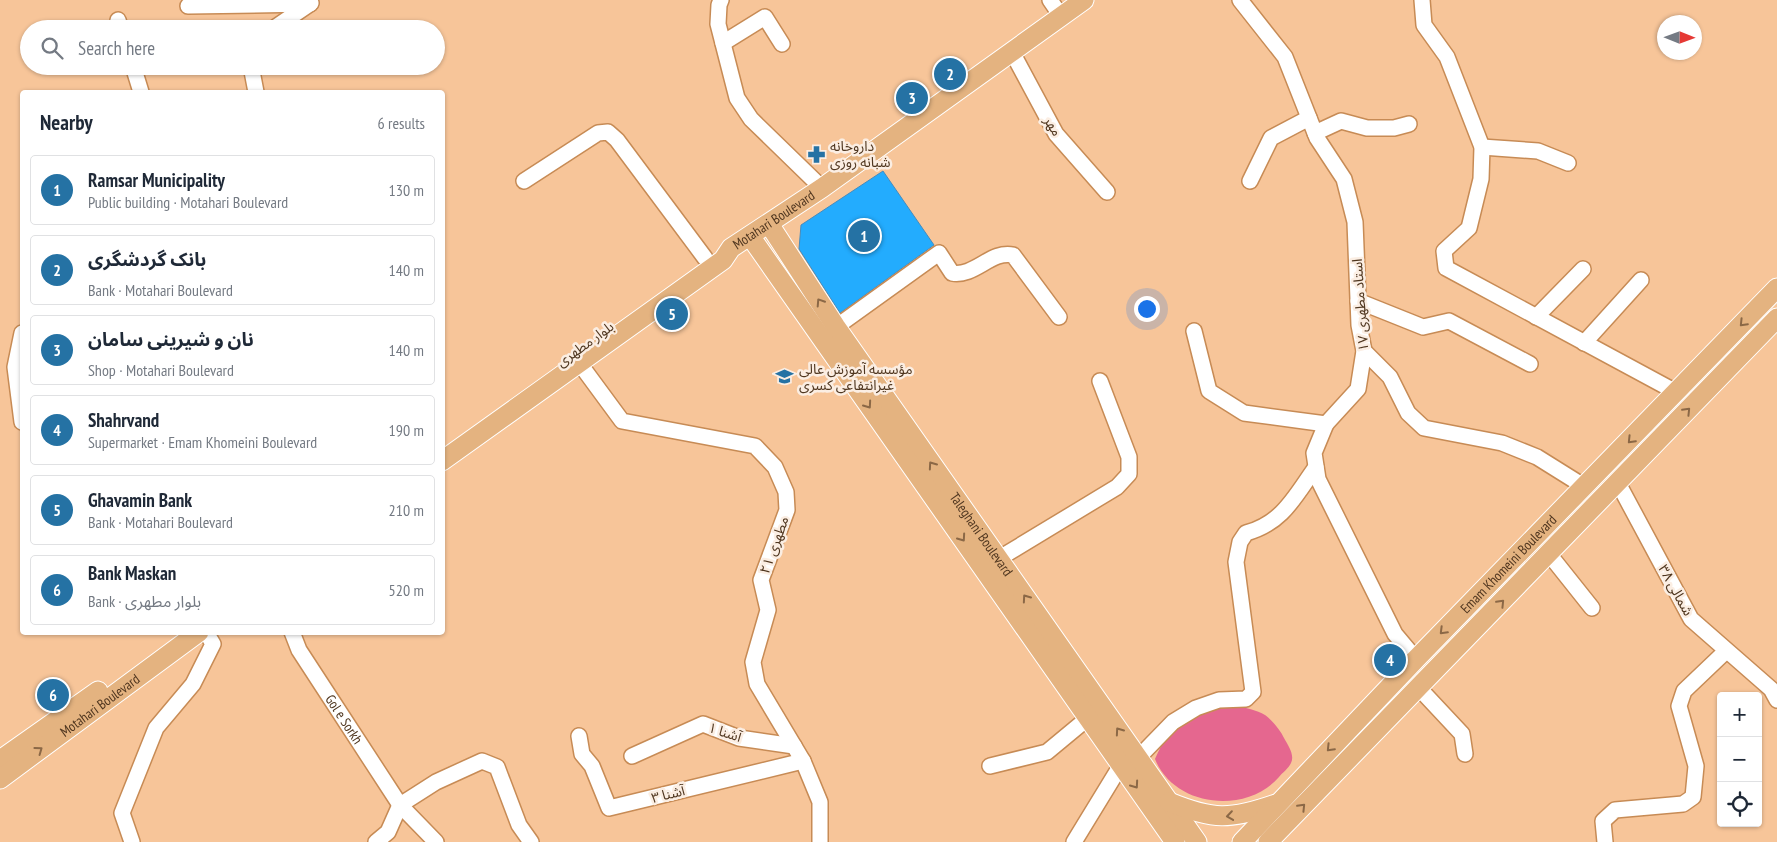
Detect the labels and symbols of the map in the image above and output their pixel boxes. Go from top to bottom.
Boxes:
north arrow [1657,15,1702,60]
pin: 2 [934,55,966,93]
pin: 3 [896,79,928,117]
street label: مهر [1040,112,1066,139]
place label: داروخانه شبانه روزی [830,137,891,171]
pharmacy icon: داروخانه شبانه روزی [806,144,826,164]
street label: Motahari Boulevard [729,186,818,253]
pin: 1 [848,217,880,255]
street label: استاد مطهری ۱۷ [1348,258,1372,352]
pin: 5 [656,295,688,333]
your location [1134,296,1160,322]
one-way arrow [816,299,826,308]
street label: بلوار مطهری [553,317,617,371]
one-way arrow [1740,317,1749,326]
place label: مؤسسه آموزش عالی غیرانتفاعی کسری [799,360,913,394]
school or university icon: مؤسسه آموزش عالی غیرانتفاعی کسری [775,367,795,387]
one-way arrow [862,399,871,409]
one-way arrow [1682,408,1691,417]
one-way arrow [1627,434,1636,443]
one-way arrow [929,461,938,470]
street label: Taleghani Boulevard [946,489,1017,580]
street label: Emam Khomeini Boulevard [1456,511,1560,617]
street label: مطهری ۲۱ [755,514,793,576]
one-way arrow [956,532,965,542]
street label: شمالی ۳۸ [1655,561,1697,619]
one-way arrow [1023,594,1032,603]
one-way arrow [1495,599,1504,608]
one-way arrow [1440,625,1449,634]
pin: 4 [1374,641,1406,679]
street label: Motahari Boulevard [56,670,143,741]
pin: 6 [37,676,69,714]
street label: Gol e Sorkh [321,691,367,747]
street label: آشنا ۱ [706,718,745,746]
one-way arrow [1116,727,1125,736]
one-way arrow [1327,742,1336,751]
one-way arrow [33,747,43,756]
one-way arrow [1129,780,1138,789]
street label: آشنا ۳ [649,781,688,807]
one-way arrow [1296,804,1305,813]
one-way arrow [1226,810,1234,821]

